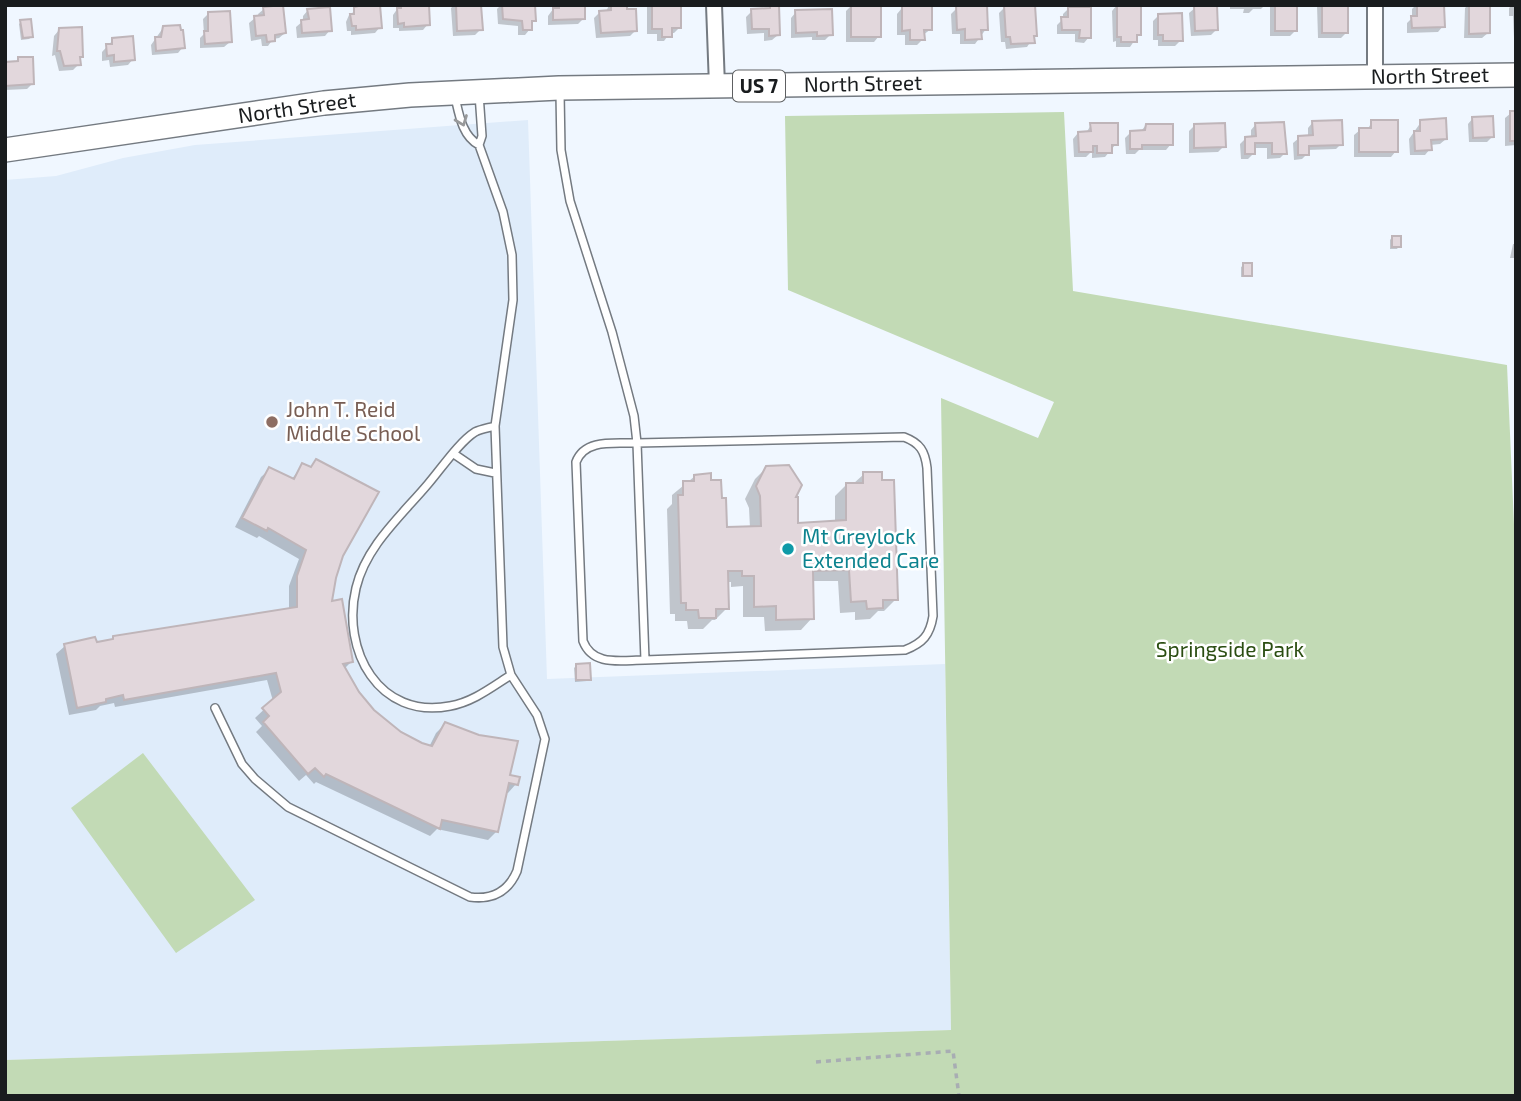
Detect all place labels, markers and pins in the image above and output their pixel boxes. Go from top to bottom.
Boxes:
place label: John T. Reid Middle School [286,396,421,445]
marker: John T. Reid Middle School [264,414,280,430]
place label: Mt Greylock Extended Care [802,523,939,572]
marker: Mt Greylock Extended Care [780,541,796,557]

